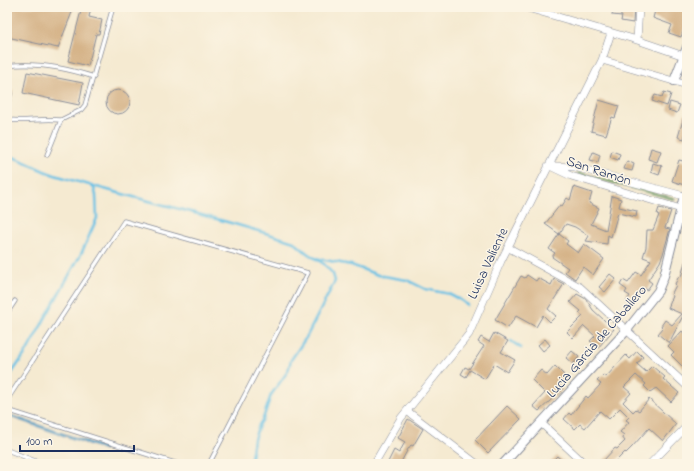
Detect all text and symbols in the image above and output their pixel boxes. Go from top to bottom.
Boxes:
street label: San Ramón [563,151,634,192]
street label: Luisa Valiente [463,224,514,303]
street label: Lucia Garcia de Caballero [542,281,652,403]
scale bar [20,427,134,453]
text: 100 m [26,433,53,451]

